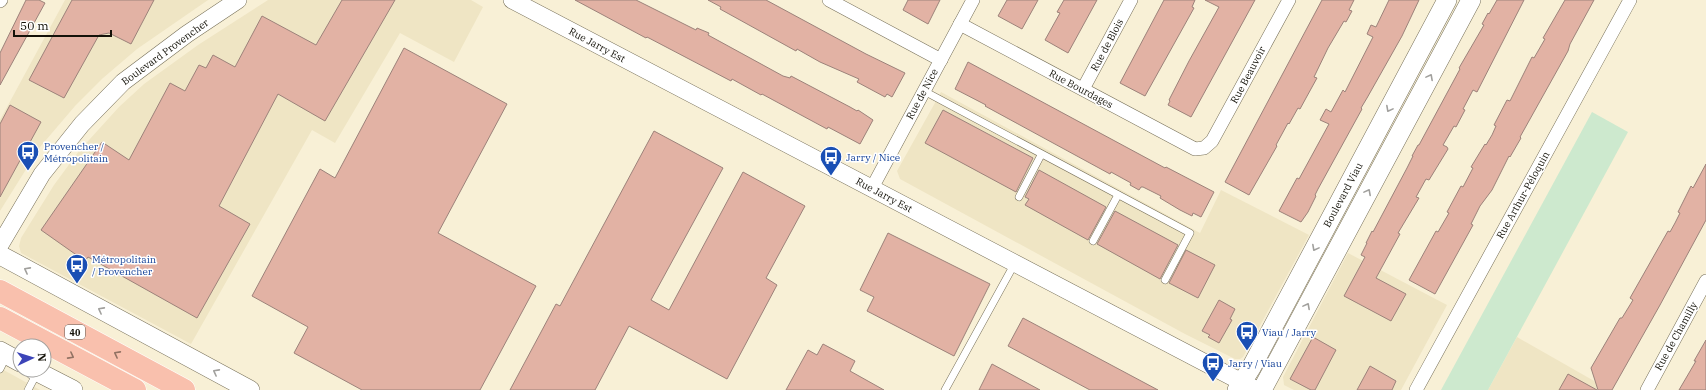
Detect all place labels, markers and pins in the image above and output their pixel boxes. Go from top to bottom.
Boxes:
bus stop icon: Provencher / Métropolitain [15,139,41,172]
place label: Provencher / Métropolitain [44,140,109,165]
bus stop icon: Jarry / Nice [818,144,844,177]
place label: Jarry / Nice [846,151,900,164]
bus stop icon: Métropolitain / Provencher [64,252,90,285]
place label: Métropolitain / Provencher [92,253,157,278]
bus stop icon: Viau / Jarry [1234,319,1260,352]
place label: Viau / Jarry [1262,326,1317,339]
bus stop icon: Jarry / Viau [1200,350,1226,383]
place label: Jarry / Viau [1228,357,1282,370]

